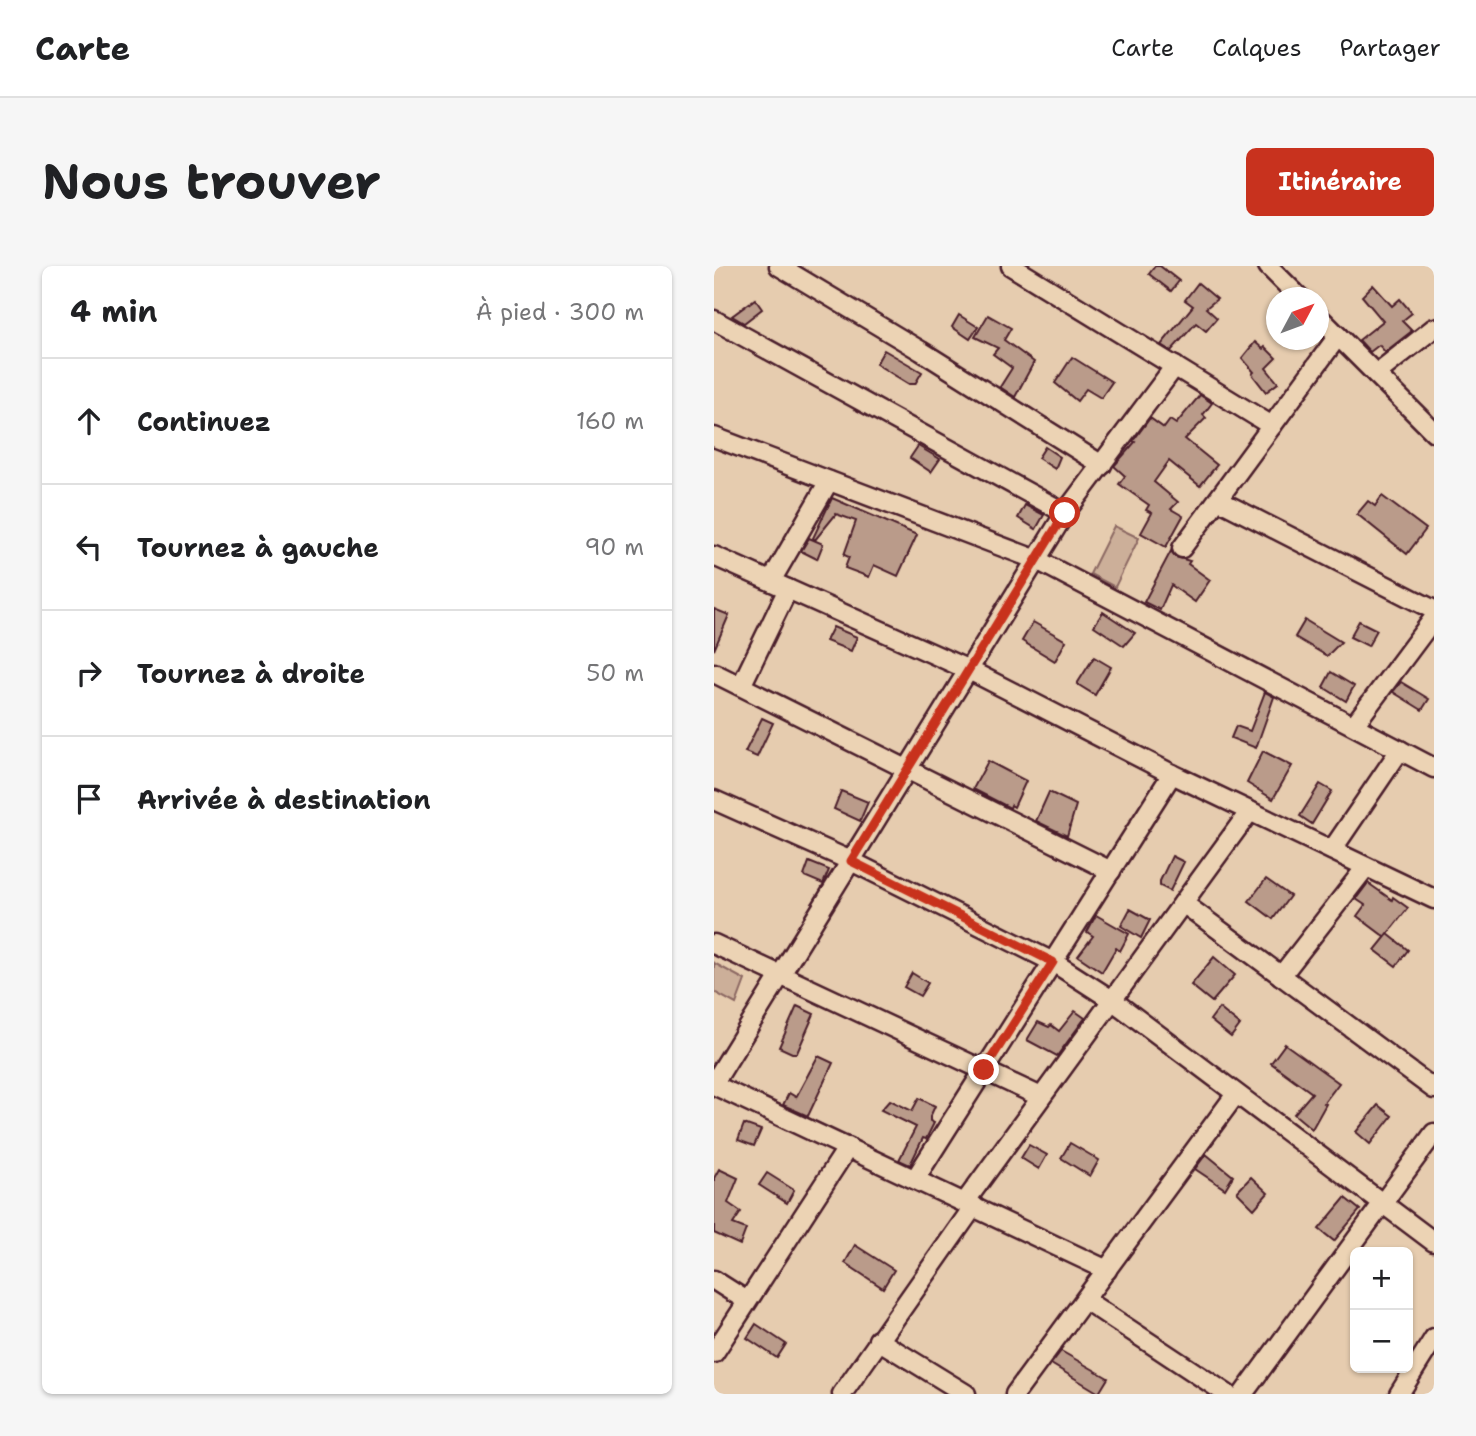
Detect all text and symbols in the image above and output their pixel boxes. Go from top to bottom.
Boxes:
text: Carte [35,26,130,71]
text: Carte [1111,32,1174,64]
text: Calques [1212,32,1302,64]
text: Partager [1340,32,1441,64]
button: Itinéraire [1246,148,1434,216]
text: Nous trouver [42,149,381,215]
north arrow [1266,287,1329,350]
text: 4 min [70,291,157,332]
text: À pied · 300 m [476,297,644,327]
icon: ahead [70,402,108,440]
text: Continuez [137,404,271,439]
text: 160 m [576,406,644,436]
route start [1049,497,1080,528]
icon: left [70,528,108,566]
text: Tournez à gauche [137,530,379,565]
text: 90 m [584,532,644,562]
icon: right [70,654,108,692]
text: Tournez à droite [137,656,365,691]
text: 50 m [586,658,644,688]
icon: arrive [70,780,108,818]
text: Arrivée à destination [137,782,431,817]
route end [968,1054,999,1085]
map controls [1350,1247,1413,1373]
button: + [1350,1247,1413,1310]
button: − [1350,1310,1413,1373]

